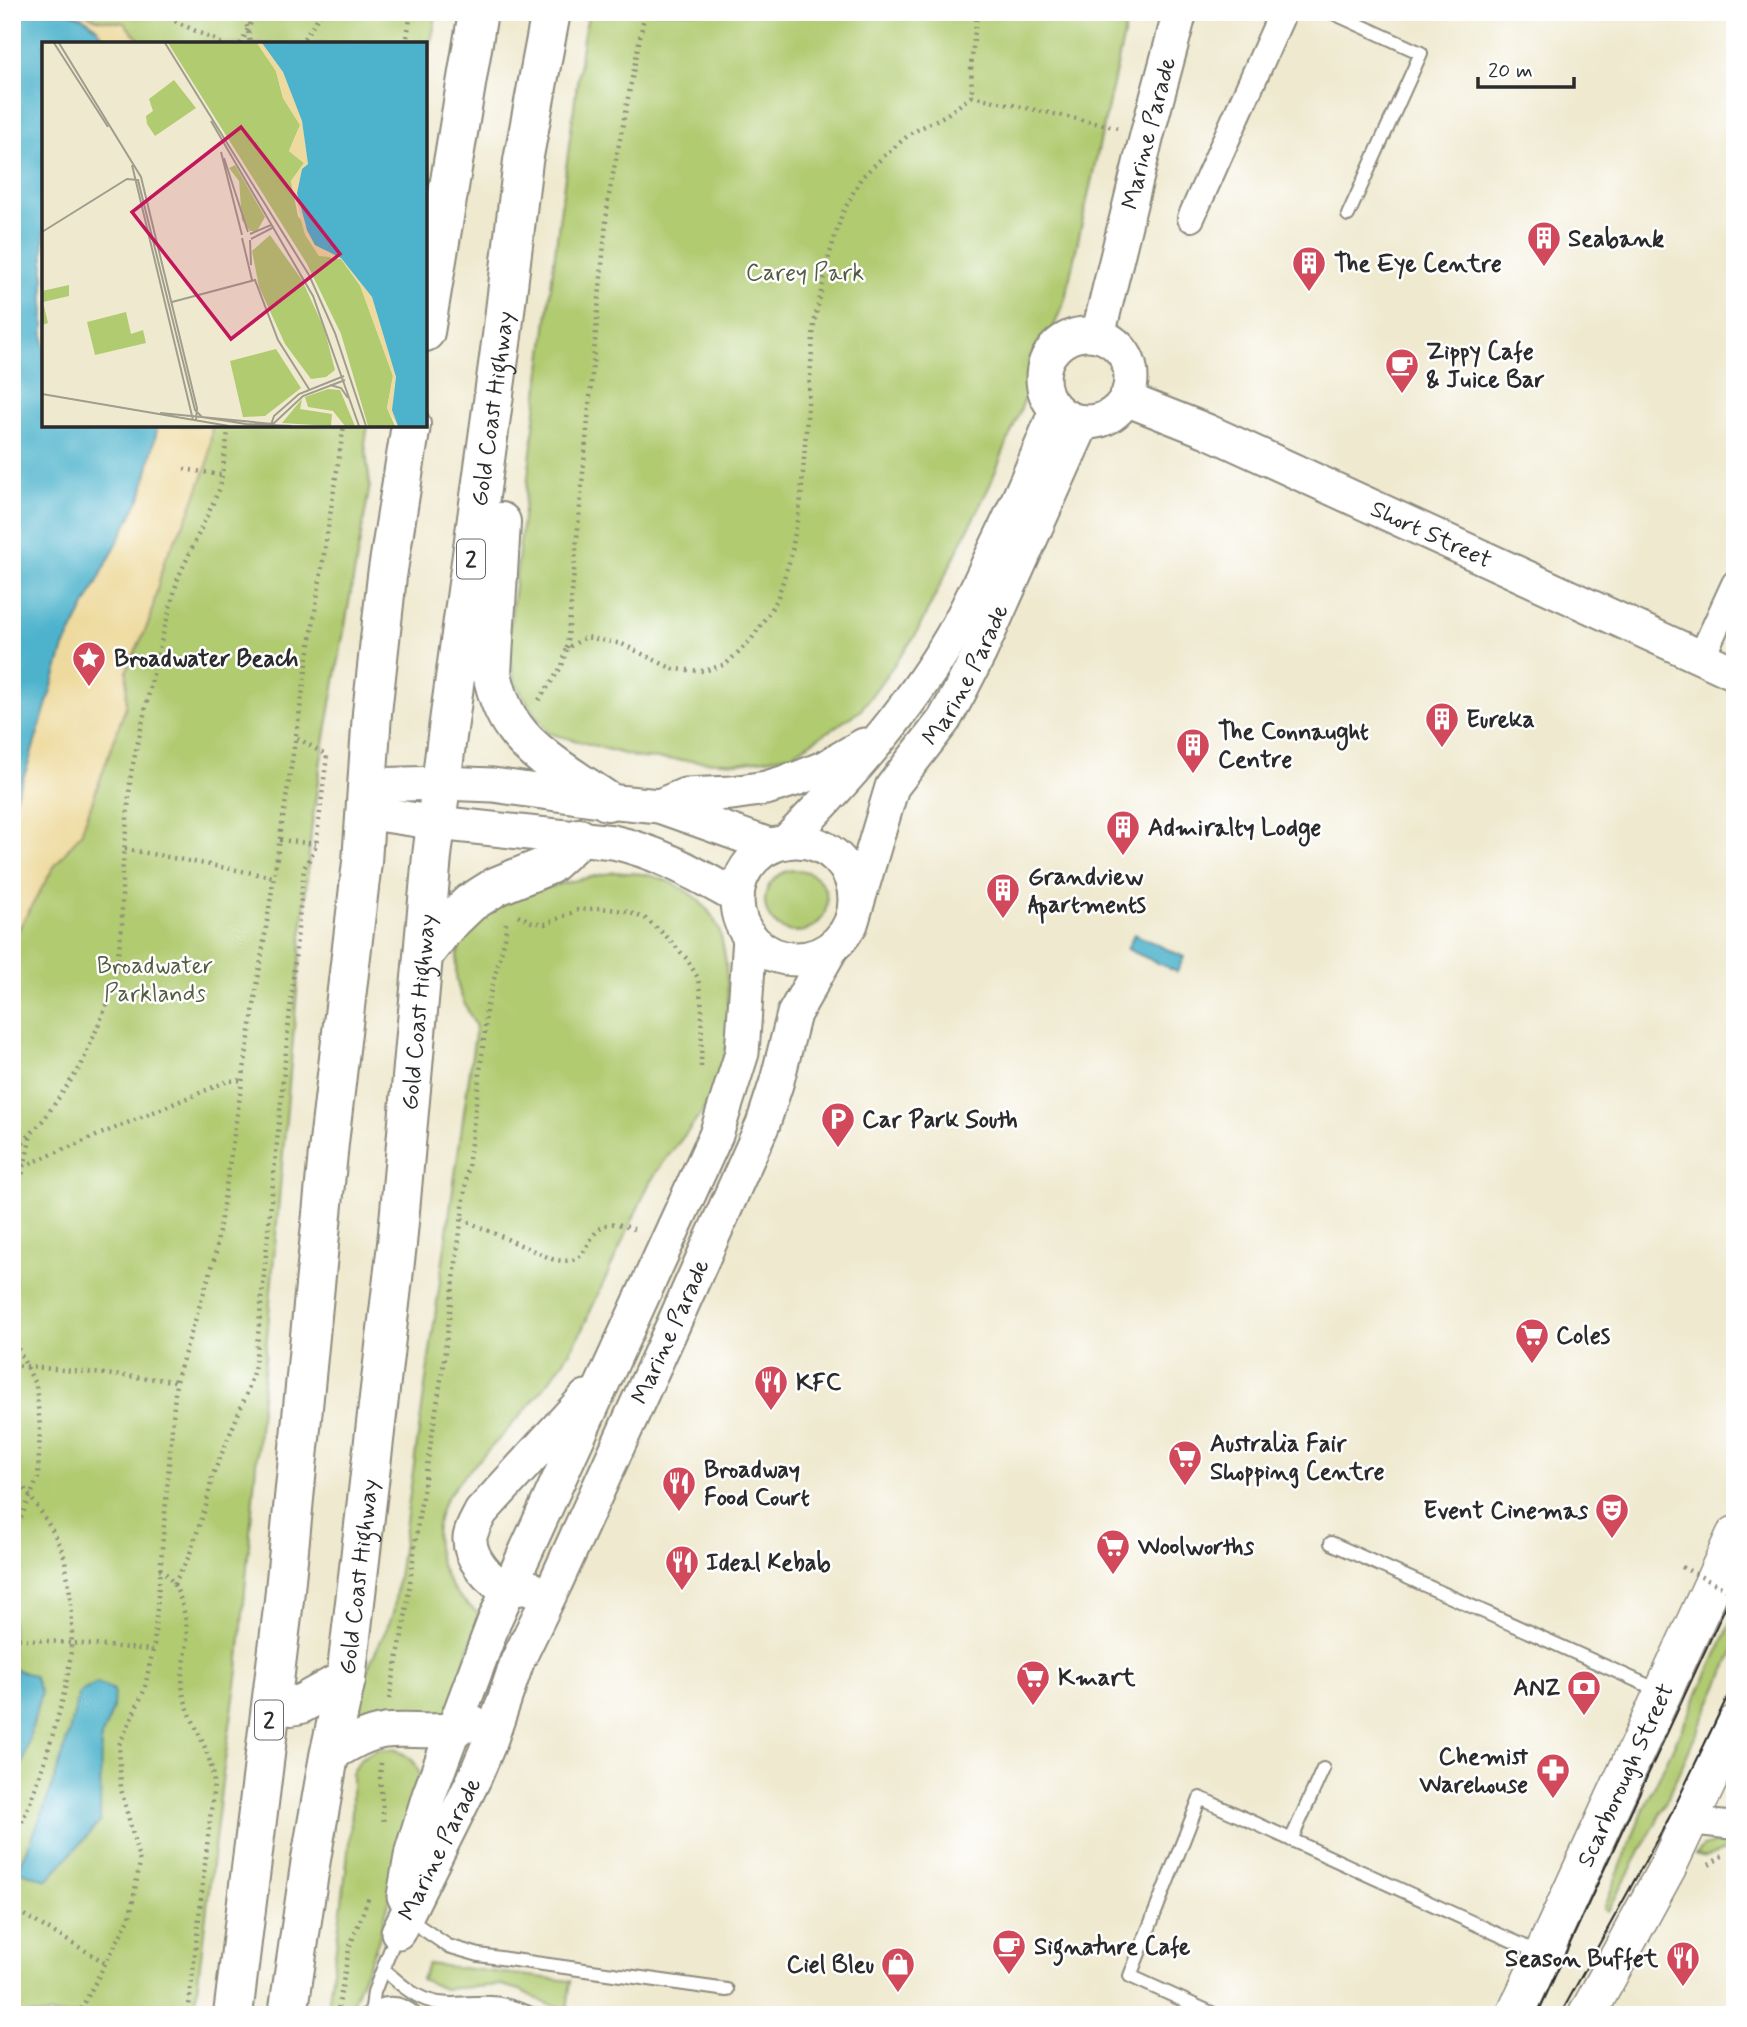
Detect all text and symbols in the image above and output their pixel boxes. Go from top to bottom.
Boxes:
inset map [42,42,427,427]
scale bar [1478,46,1574,90]
street label: Marine Parade [1115,54,1184,213]
text: 20 m [1488,57,1533,85]
building icon: Seabank [1525,219,1563,268]
place label: Seabank [1568,224,1664,255]
building icon: The Eye Centre [1290,244,1328,293]
place label: The Eye Centre [1334,249,1502,280]
park label: Carey Park [746,258,864,289]
street label: Gold Coast Highway [465,309,522,509]
place label: Zippy Cafe & Juice Bar [1426,337,1545,396]
cafe icon: Zippy Cafe & Juice Bar [1383,346,1421,395]
street label: Short Street [1365,494,1496,576]
road number: 2 [457,540,485,579]
street label: Marine Parade [916,599,1017,753]
place icon: Broadwater Beach [70,639,108,688]
place label: Broadwater Beach [114,644,299,675]
building icon: Eureka [1423,700,1461,749]
place label: Eureka [1466,705,1535,736]
place label: The Connaught Centre [1218,717,1369,776]
building icon: The Connaught Centre [1174,726,1212,775]
building icon: Admiralty Lodge [1104,808,1142,857]
place label: Admiralty Lodge [1148,813,1322,847]
place label: Grandview Apartments [1028,862,1147,924]
building icon: Grandview Apartments [984,871,1022,920]
street label: Gold Coast Highway [395,913,444,1112]
park label: Broadwater Parklands [97,951,213,1010]
parking icon: Car Park South [819,1100,857,1149]
place label: Car Park South [862,1105,1018,1136]
street label: Marine Parade [625,1254,718,1410]
supermarket icon: Coles [1513,1316,1551,1365]
place label: Coles [1556,1321,1611,1352]
restaurant icon: KFC [752,1363,790,1412]
place label: KFC [796,1368,842,1399]
place label: Australia Fair Shopping Centre [1210,1429,1385,1489]
supermarket icon: Australia Fair Shopping Centre [1166,1438,1204,1487]
place label: Broadway Food Court [704,1455,810,1514]
restaurant icon: Broadway Food Court [660,1464,698,1513]
street label: Gold Coast Highway [333,1477,386,1677]
theatre icon: Event Cinemas [1593,1491,1631,1540]
place label: Event Cinemas [1423,1496,1588,1527]
supermarket icon: Woolworths [1094,1527,1132,1576]
place label: Woolworths [1137,1532,1255,1563]
restaurant icon: Ideal Kebab [663,1543,701,1592]
place label: Ideal Kebab [706,1548,831,1579]
supermarket icon: Kmart [1014,1658,1052,1707]
place label: Kmart [1058,1663,1136,1694]
bank icon: ANZ [1565,1668,1603,1717]
place label: ANZ [1513,1673,1561,1704]
street label: Scarborough Street [1571,1679,1682,1872]
road number: 2 [255,1700,283,1740]
place label: Chemist Warehouse [1418,1742,1528,1801]
pharmacy icon: Chemist Warehouse [1534,1751,1572,1800]
street label: Marine Parade [392,1773,489,1926]
cafe icon: Signature Cafe [990,1927,1028,1976]
place label: Signature Cafe [1034,1932,1191,1966]
restaurant icon: Season Buffet [1664,1939,1702,1988]
place label: Season Buffet [1505,1944,1659,1975]
shop icon: Ciel Bleu [879,1945,917,1994]
place label: Ciel Bleu [786,1950,874,1981]

